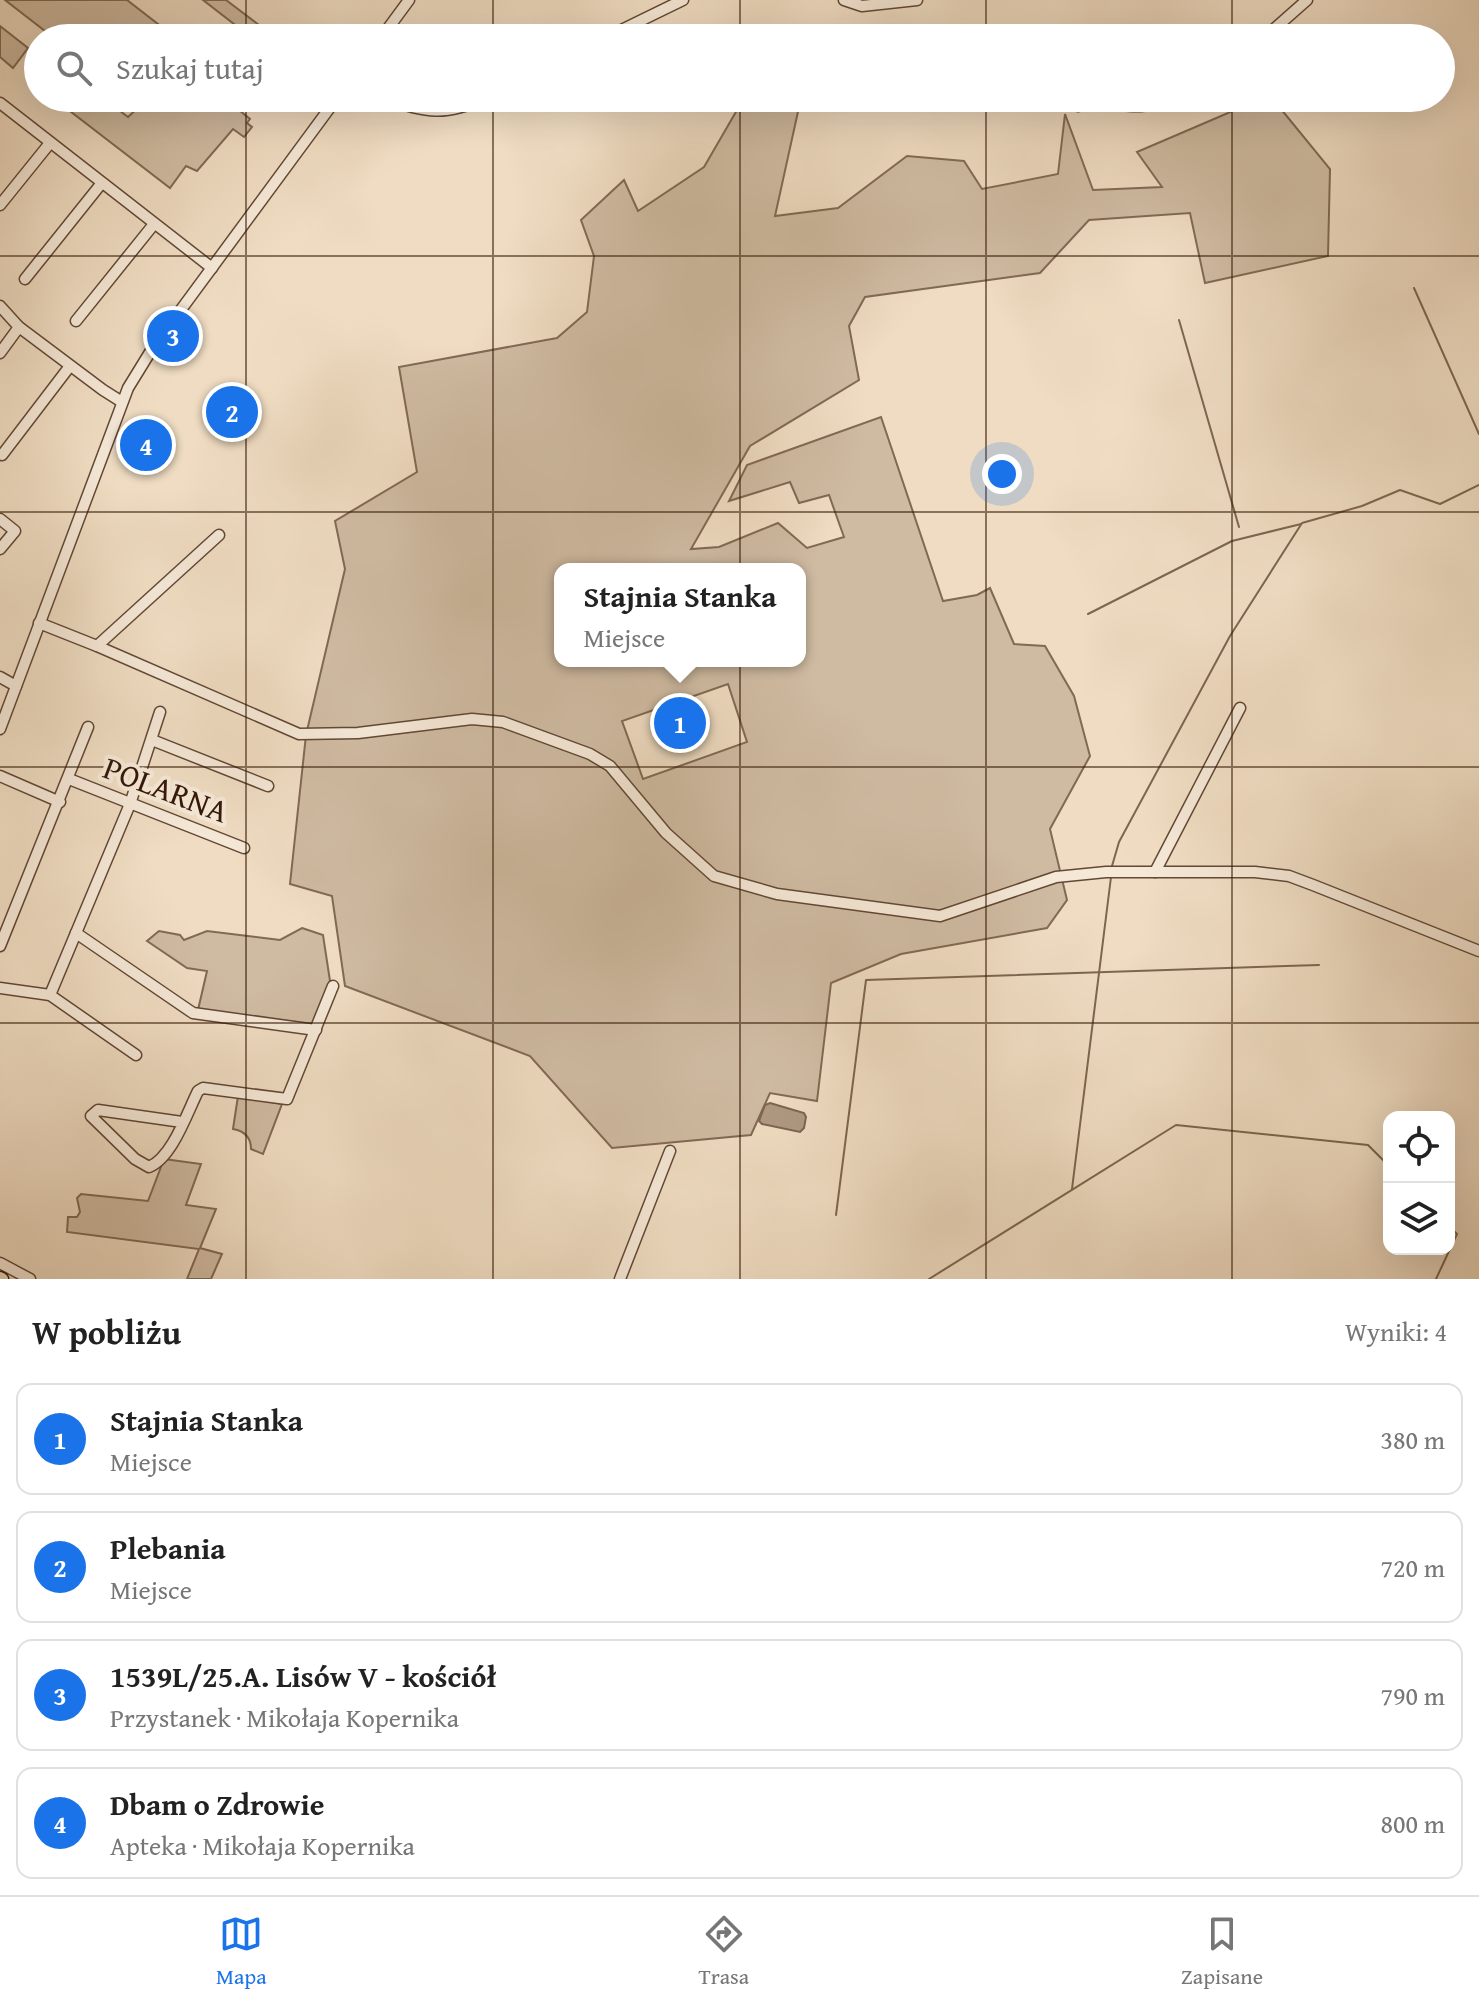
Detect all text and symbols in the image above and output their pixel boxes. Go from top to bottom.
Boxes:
search box [24,24,1455,112]
icon: search [52,46,96,90]
text: Szukaj tutaj [116,46,264,90]
pin: 3 [147,306,199,366]
pin: 2 [206,382,258,442]
pin: 4 [120,415,172,475]
your location [982,454,1022,494]
popup [554,563,806,667]
text: Stajnia Stanka [583,574,777,618]
text: Miejsce [583,618,665,657]
pin: 1 [654,693,706,753]
street label: POLARNA [97,744,236,835]
map controls [1383,1111,1455,1255]
button: locate [1383,1111,1455,1183]
button: layers [1383,1183,1455,1255]
text: W pobliżu [32,1307,181,1356]
text: Wyniki: 4 [1345,1312,1447,1351]
text: Stajnia Stanka [110,1398,303,1442]
text: 1 [53,1420,67,1459]
text: 380 m [1380,1420,1445,1459]
text: Miejsce [110,1442,192,1481]
text: Plebania [110,1526,226,1570]
text: 2 [53,1548,67,1587]
text: 720 m [1380,1548,1445,1587]
text: Miejsce [110,1570,192,1609]
text: 1539L/25.A. Lisów V - kościół [110,1654,496,1698]
text: 3 [53,1676,67,1715]
text: 790 m [1380,1676,1445,1715]
text: Przystanek · Mikołaja Kopernika [110,1698,459,1737]
text: Dbam o Zdrowie [110,1782,325,1826]
text: 4 [53,1804,67,1843]
text: 800 m [1380,1804,1445,1843]
text: Apteka · Mikołaja Kopernika [110,1826,415,1865]
tab: Mapa [216,1912,267,1992]
tab: Trasa [699,1912,749,1992]
tab: Zapisane [1181,1912,1263,1992]

